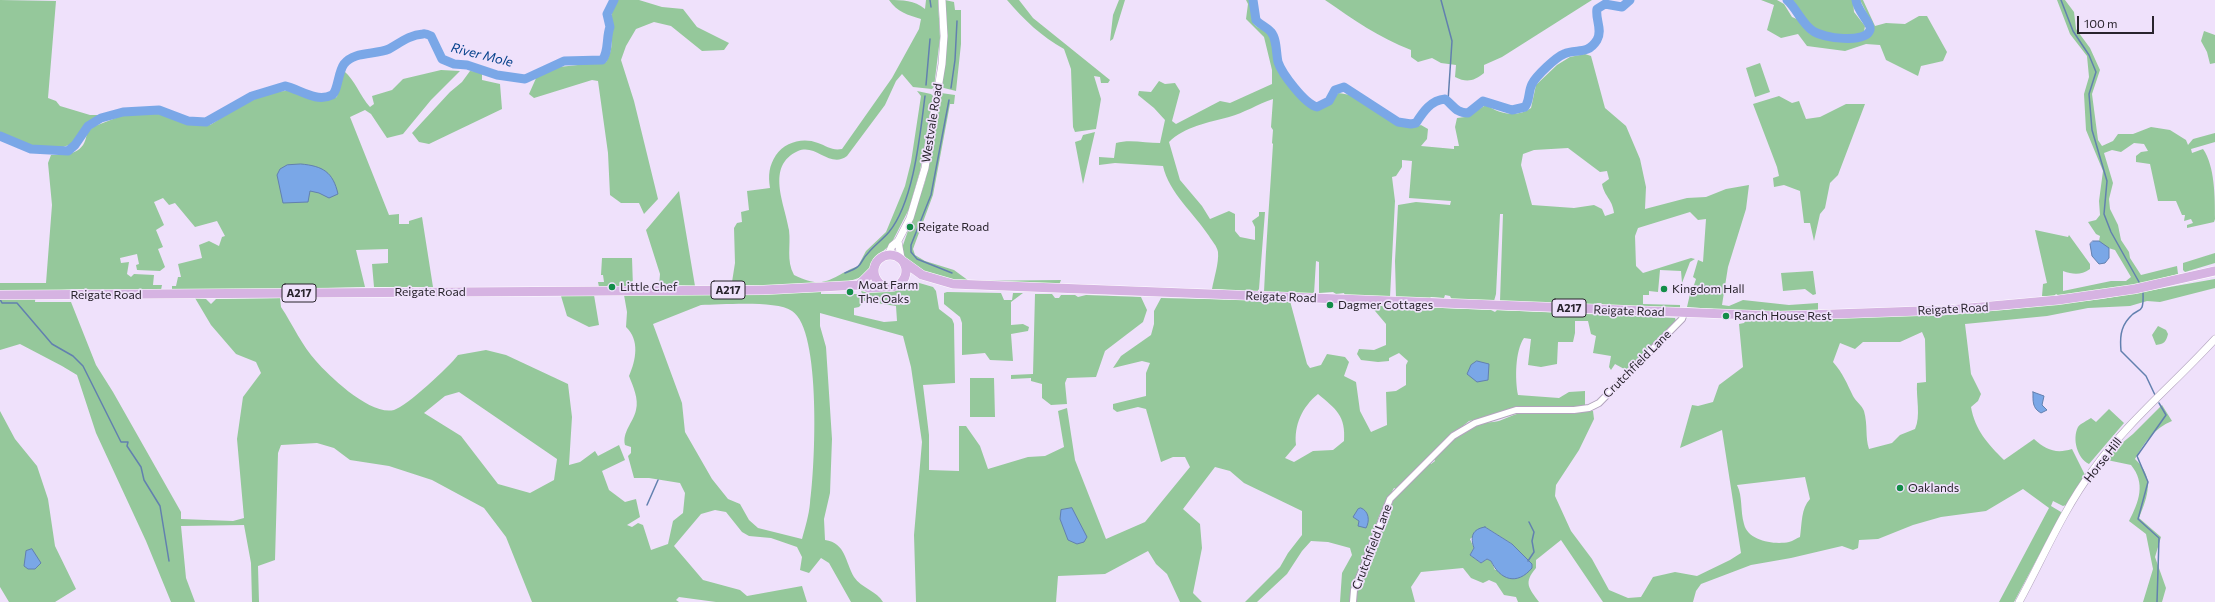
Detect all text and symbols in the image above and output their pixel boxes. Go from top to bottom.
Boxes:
scale bar [2079,8,2156,34]
text: 100 m [2084,16,2118,30]
water label: River Mole [449,40,515,70]
street label: Westvale Road [919,82,945,164]
place label: Reigate Road [918,220,989,234]
marker: Reigate Road [905,222,915,232]
place label: Moat Farm The Oaks [858,278,918,306]
place label: Little Chef [620,280,678,294]
road number: A217 [711,281,745,299]
marker: Little Chef [607,282,617,292]
place label: Kingdom Hall [1672,282,1745,296]
road number: A217 [282,284,316,302]
marker: Kingdom Hall [1659,284,1669,294]
street label: Reigate Road [394,285,466,299]
marker: Moat Farm The Oaks [845,287,855,297]
street label: Reigate Road [70,288,142,302]
street label: Reigate Road [1245,289,1317,305]
place label: Dagmer Cottages [1338,298,1433,312]
road number: A217 [1552,299,1586,317]
marker: Dagmer Cottages [1325,300,1335,310]
street label: Reigate Road [1917,300,1989,318]
street label: Reigate Road [1593,303,1665,319]
place label: Ranch House Rest [1734,309,1832,323]
marker: Ranch House Rest [1721,311,1731,321]
street label: Crutchfield Lane [1600,327,1674,401]
street label: Horse Hill [2081,435,2125,485]
place label: Oaklands [1908,481,1959,495]
marker: Oaklands [1895,483,1905,493]
street label: Crutchfield Lane [1349,502,1395,592]

